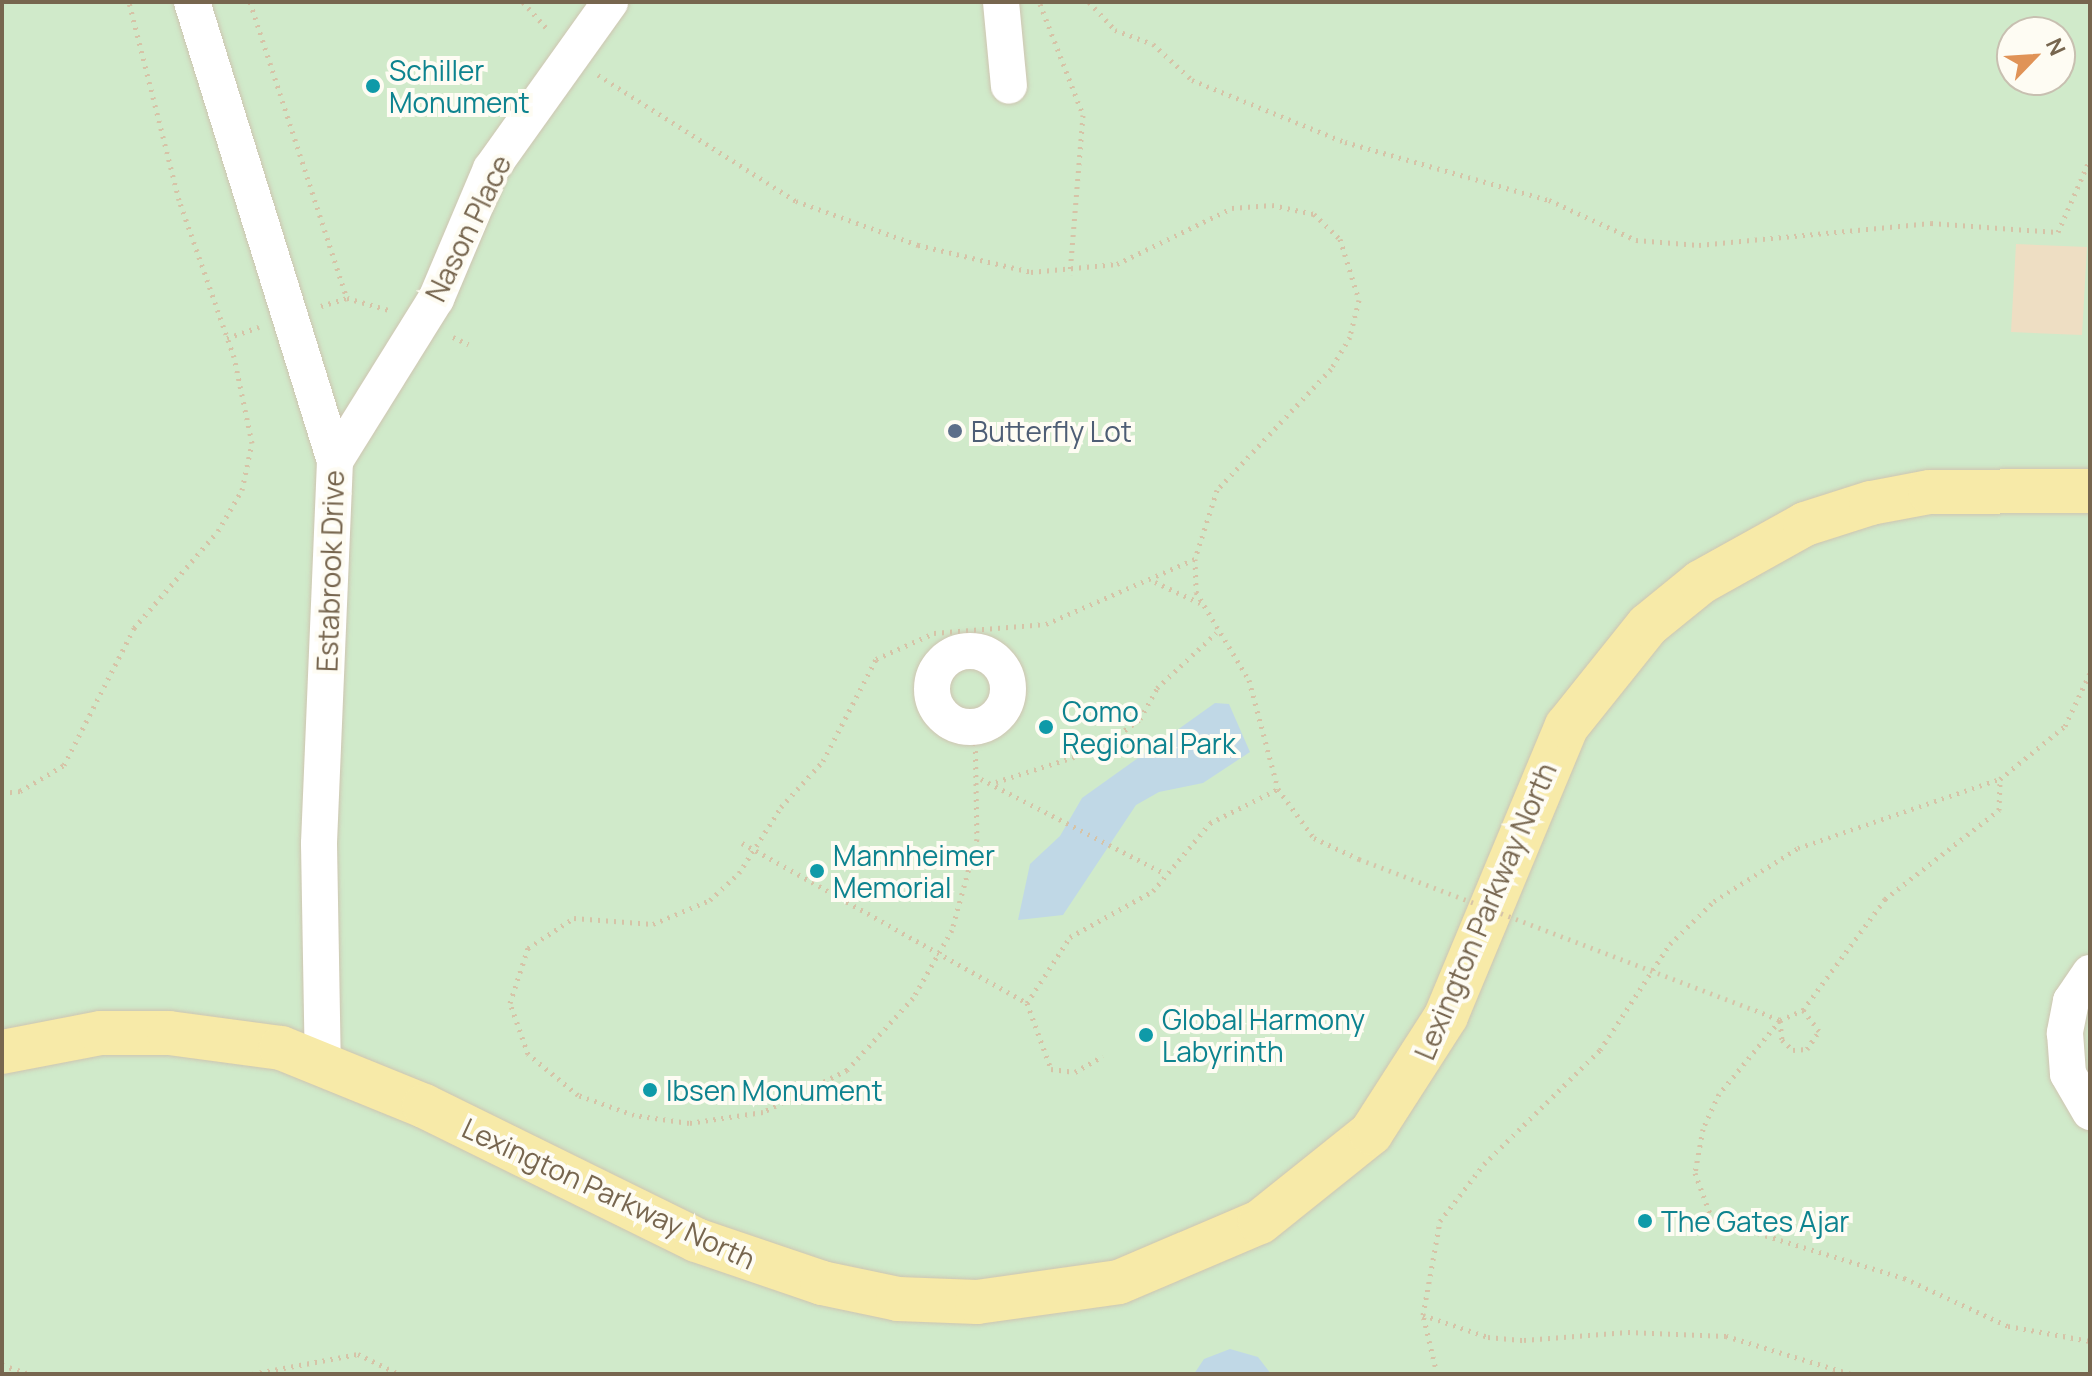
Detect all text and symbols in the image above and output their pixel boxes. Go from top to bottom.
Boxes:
north arrow [1996,16,2076,96]
text: N [2039,33,2073,60]
place label: Schiller Monument [389,53,530,119]
marker: Schiller Monument [364,77,382,95]
street label: Nason Place [418,149,518,307]
place label: Butterfly Lot [971,414,1132,448]
marker: Butterfly Lot [946,422,964,440]
street label: Estabrook Drive [310,470,350,672]
place label: Como Regional Park [1062,694,1236,760]
marker: Como Regional Park [1037,718,1055,736]
street label: Lexington Parkway North [1407,758,1563,1064]
place label: Mannheimer Memorial [833,838,995,904]
marker: Mannheimer Memorial [808,862,826,880]
place label: Global Harmony Labyrinth [1162,1002,1365,1068]
marker: Global Harmony Labyrinth [1137,1026,1155,1044]
place label: Ibsen Monument [666,1073,883,1107]
marker: Ibsen Monument [641,1081,659,1099]
street label: Lexington Parkway North [457,1110,761,1276]
place label: The Gates Ajar [1661,1204,1849,1238]
marker: The Gates Ajar [1636,1212,1654,1230]

